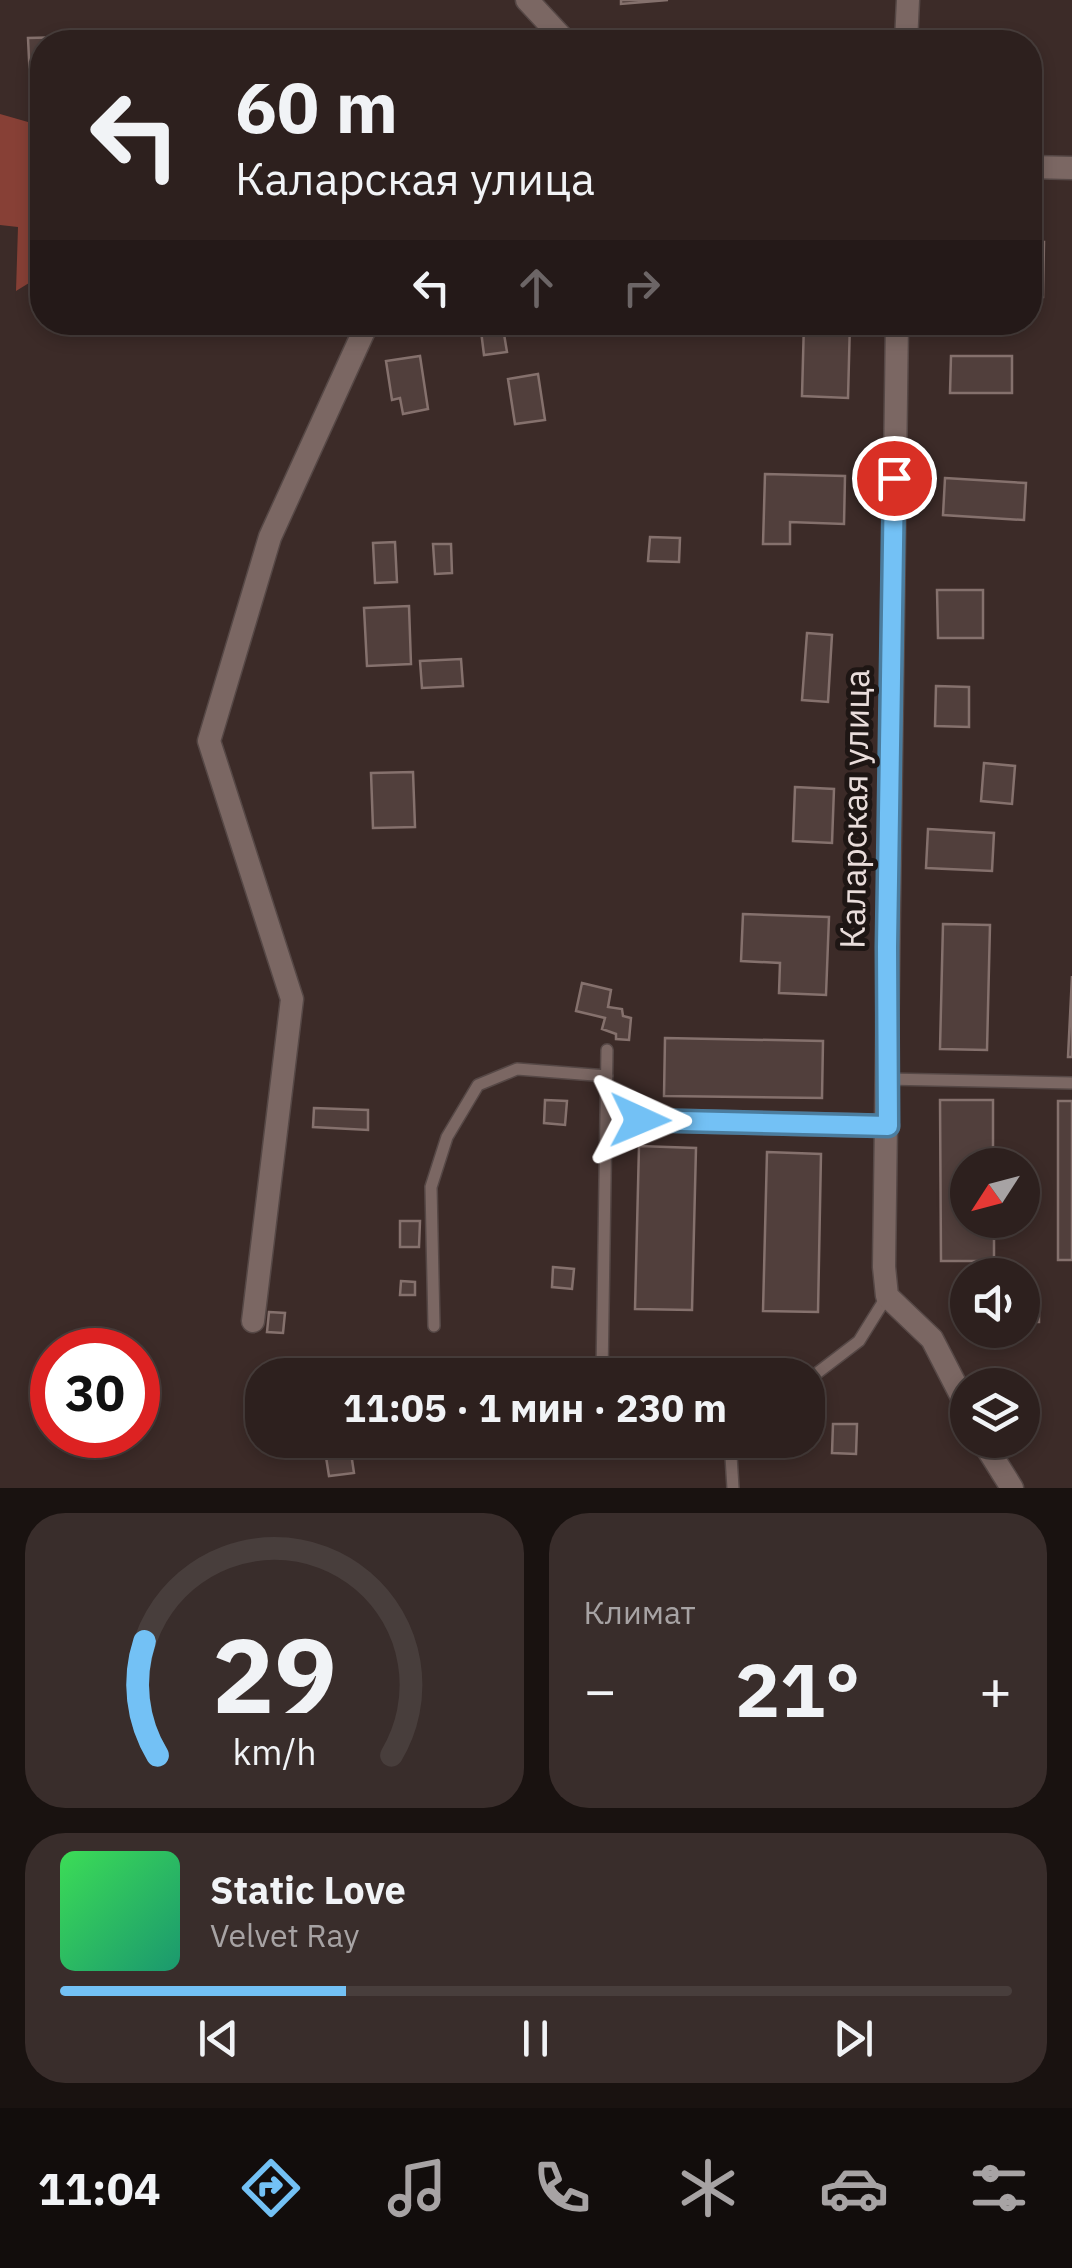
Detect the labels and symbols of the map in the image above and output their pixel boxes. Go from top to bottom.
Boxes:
pin [852,436,937,521]
street label: Каларская улица [829,669,879,949]
position arrow [588,1068,692,1172]
north arrow [950,1148,1040,1238]
speed limit sign: 30 [30,1328,160,1458]

